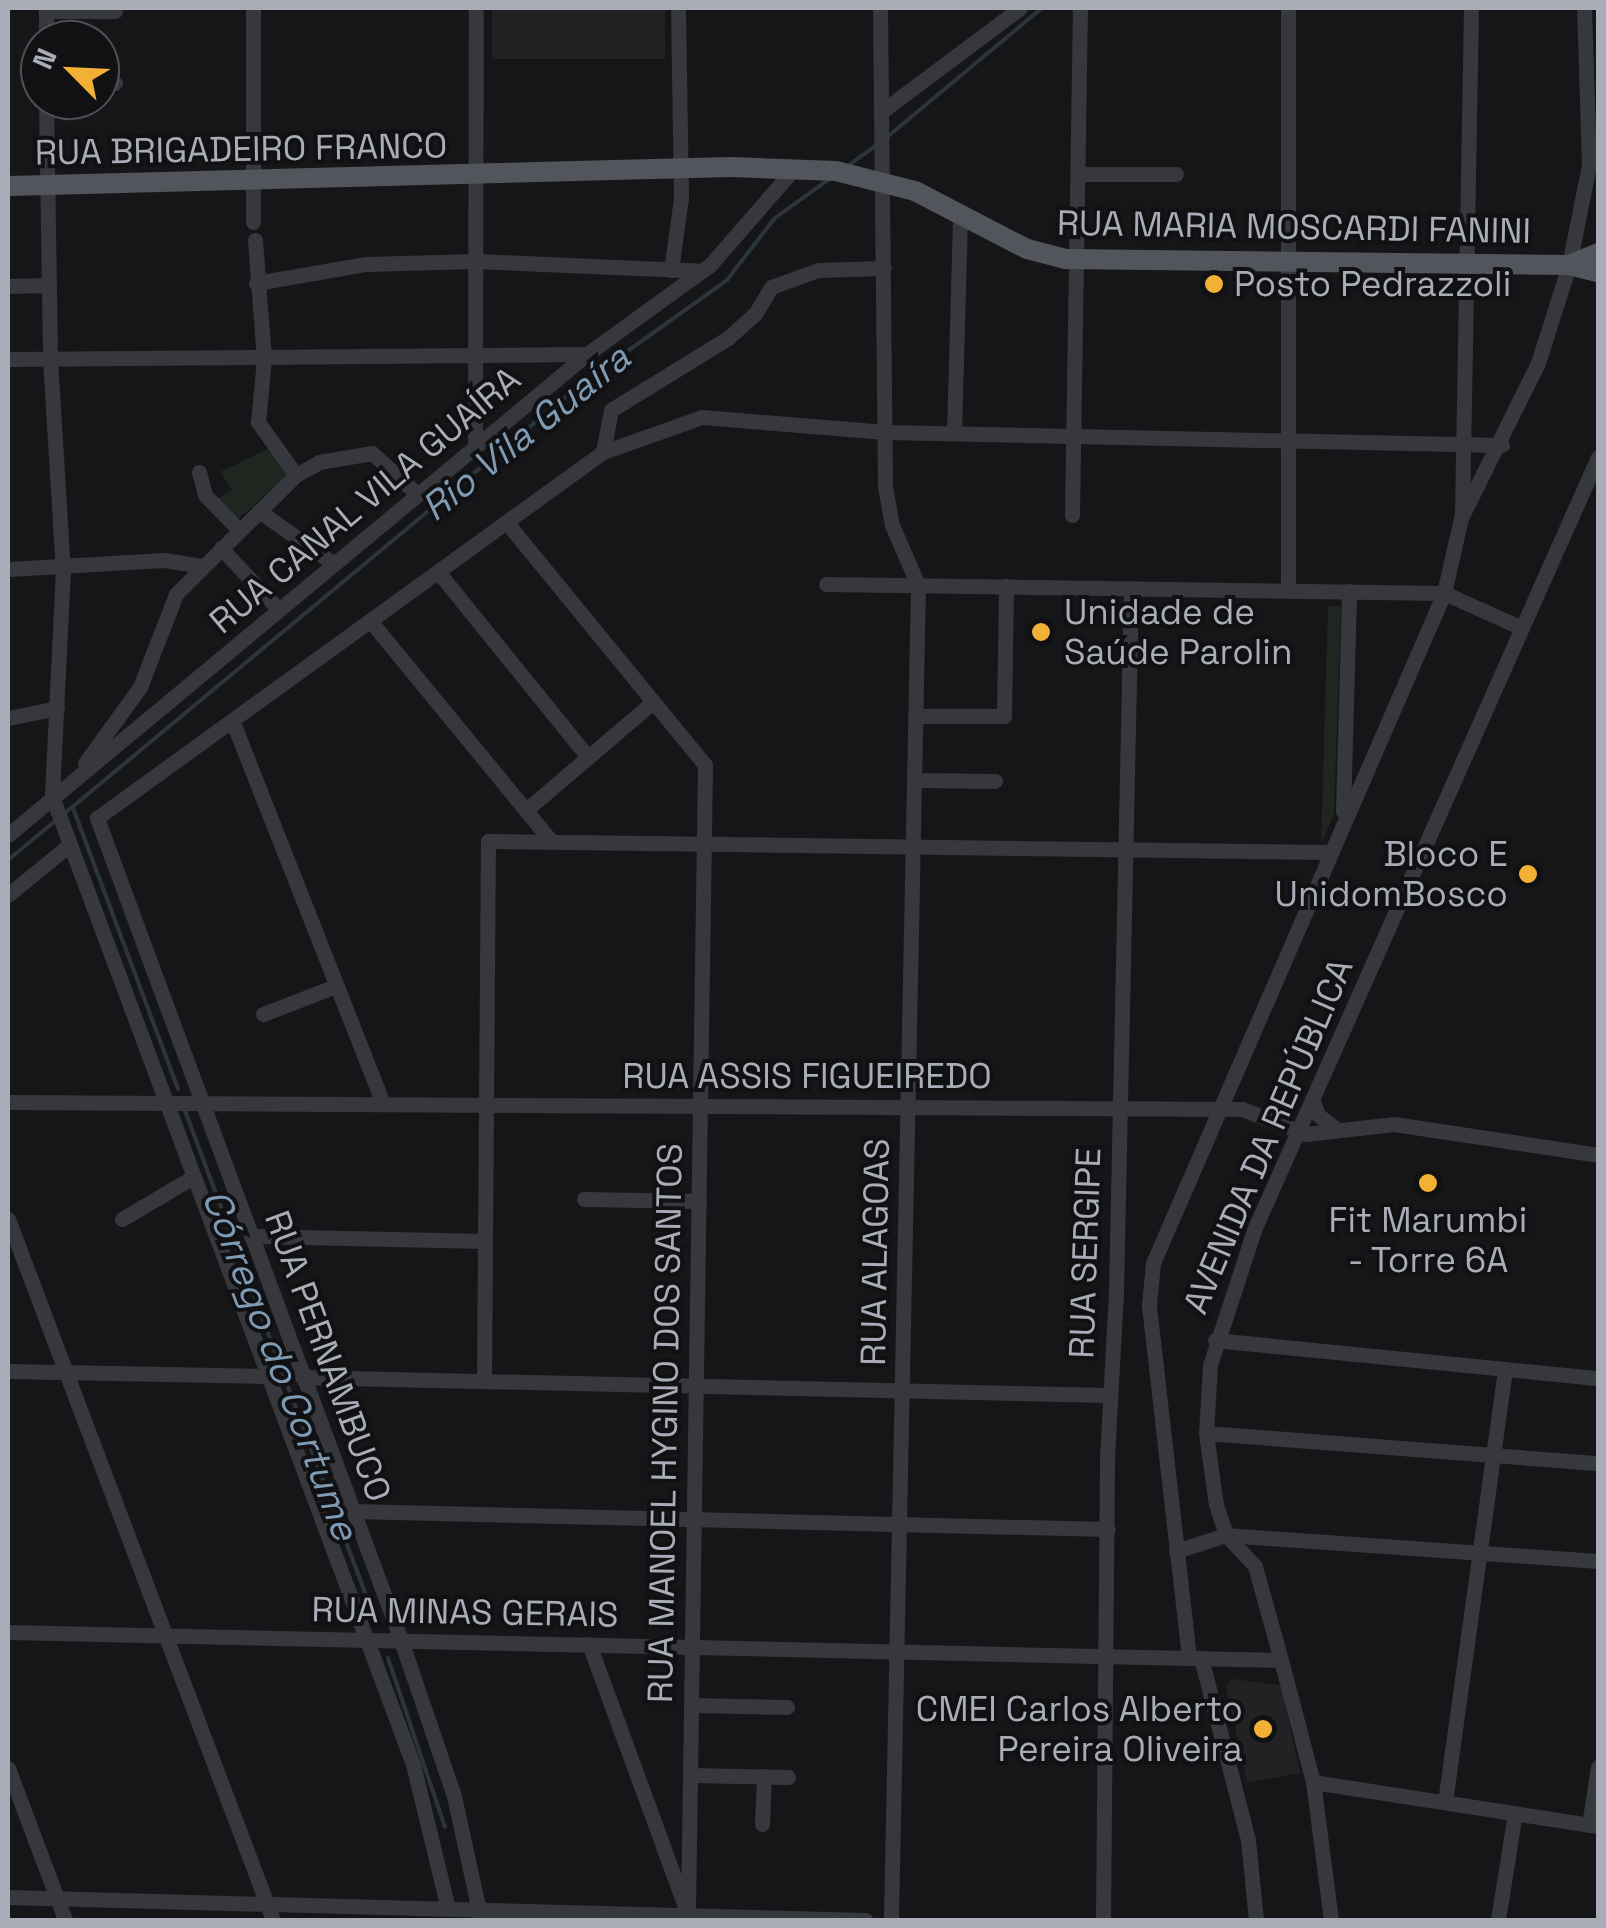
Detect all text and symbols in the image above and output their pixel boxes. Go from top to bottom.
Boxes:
north arrow [20,20,120,120]
text: N [24,43,65,75]
street label: RUA BRIGADEIRO FRANCO [34,124,448,174]
street label: RUA MARIA MOSCARDI FANINI [1056,202,1532,252]
place label: Posto Pedrazzoli [1234,263,1511,305]
marker: Posto Pedrazzoli [1203,273,1225,295]
water label: Rio Vila Guaíra [412,335,640,531]
street label: RUA CANAL VILA GUAÍRA [200,357,530,643]
place label: Unidade de Saúde Parolin [1064,591,1292,673]
marker: Unidade de Saúde Parolin [1028,619,1054,645]
place label: Bloco E UnidomBosco [1275,833,1508,915]
marker: Bloco E UnidomBosco [1517,863,1539,885]
street label: AVENIDA DA REPÚBLICA [1174,952,1362,1320]
street label: RUA ASSIS FIGUEIREDO [622,1055,992,1097]
street label: RUA ALAGOAS [852,1137,898,1367]
street label: RUA MANOEL HYGINO DOS SANTOS [639,1142,691,1704]
street label: RUA SERGIPE [1060,1147,1110,1359]
marker: Fit Marumbi - Torre 6A [1417,1172,1439,1194]
water label: Córrego do Cortume [192,1183,368,1547]
place label: Fit Marumbi - Torre 6A [1329,1199,1527,1281]
street label: RUA PERNAMBUCO [256,1205,400,1507]
street label: RUA MINAS GERAIS [311,1588,619,1636]
place label: CMEI Carlos Alberto Pereira Oliveira [915,1688,1243,1770]
marker: CMEI Carlos Alberto Pereira Oliveira [1252,1718,1274,1740]

